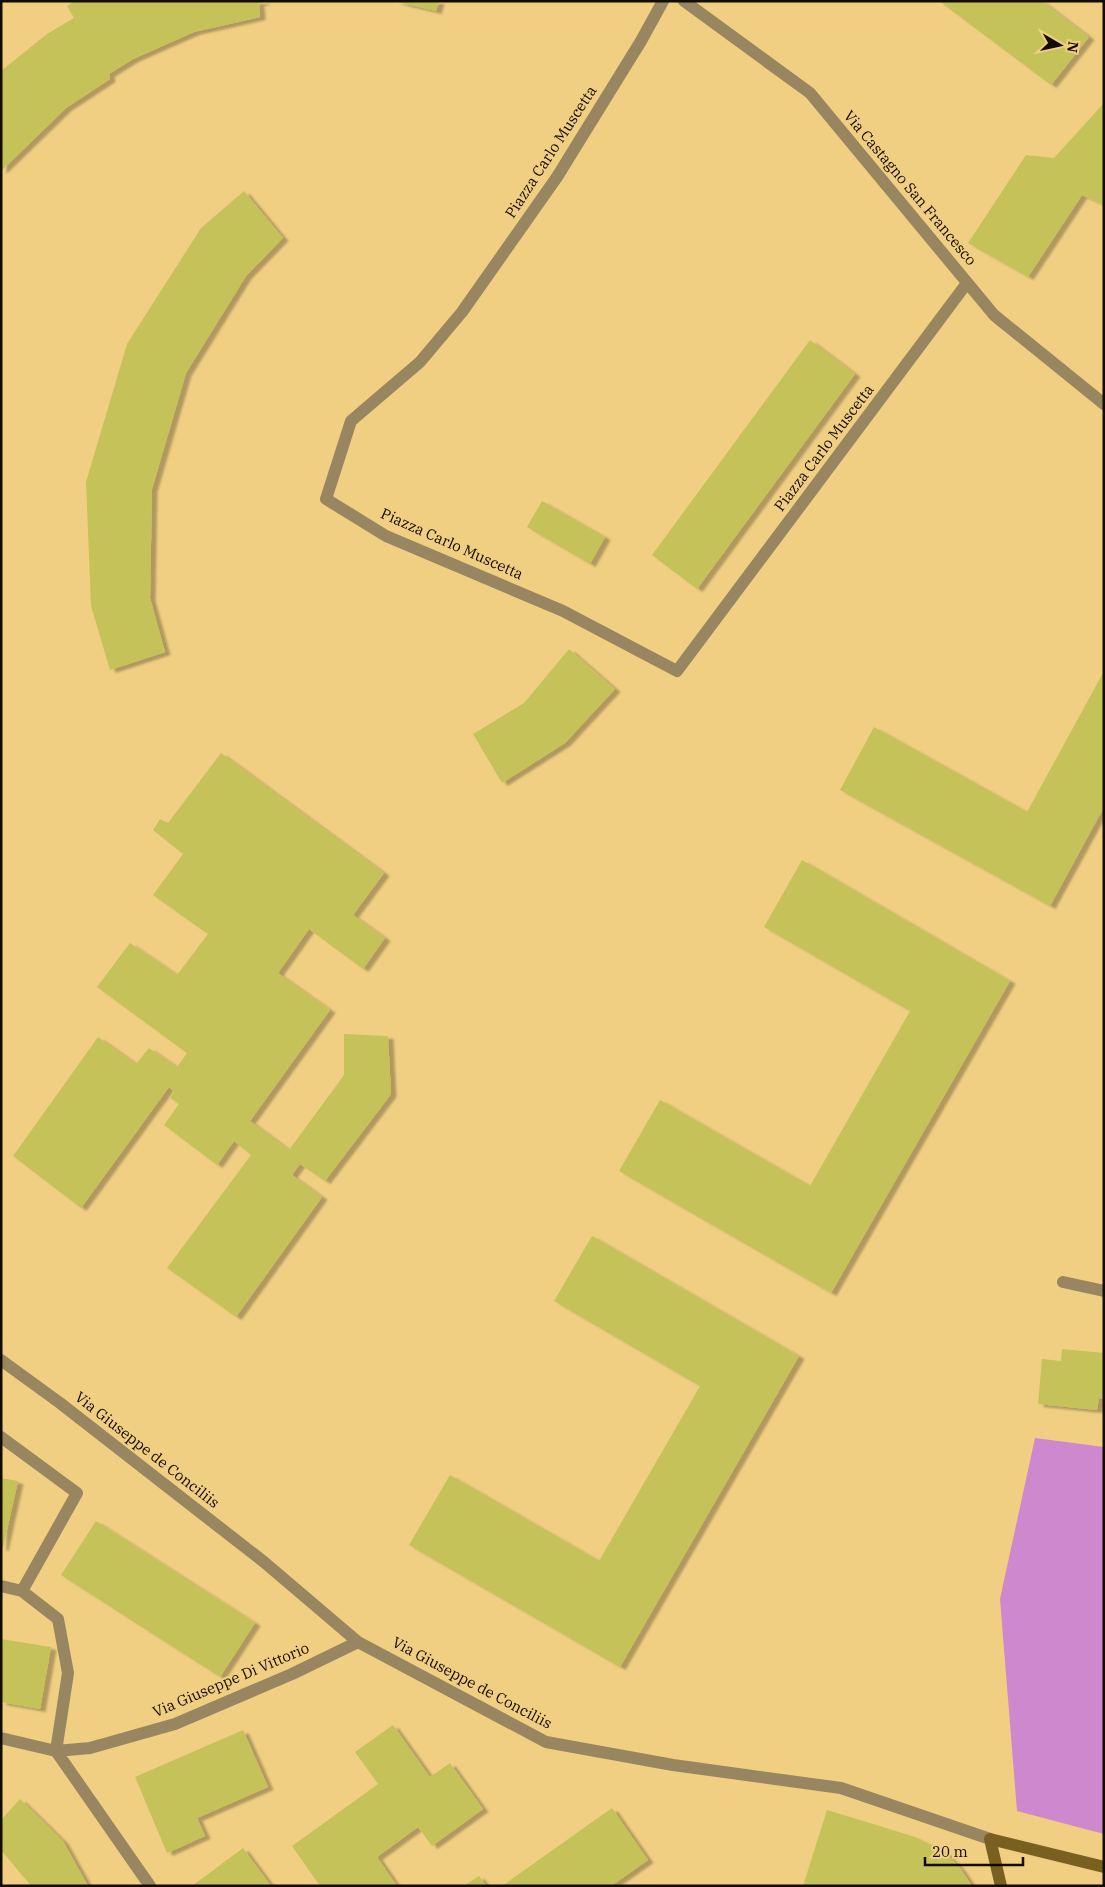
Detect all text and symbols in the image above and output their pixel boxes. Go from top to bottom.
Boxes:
north arrow [1035,20,1085,70]
text: N [1063,40,1083,54]
street label: Piazza Carlo Muscetta [501,82,600,221]
street label: Via Castagno San Francesco [840,106,981,269]
street label: Piazza Carlo Muscetta [770,380,878,515]
street label: Piazza Carlo Muscetta [378,504,526,584]
street label: Via Giuseppe de Conciliis [71,1387,223,1512]
street label: Via Giuseppe de Conciliis [389,1632,555,1733]
street label: Via Giuseppe Di Vittorio [150,1638,312,1721]
scale bar [925,1834,1022,1866]
text: 20 m [932,1842,968,1861]

